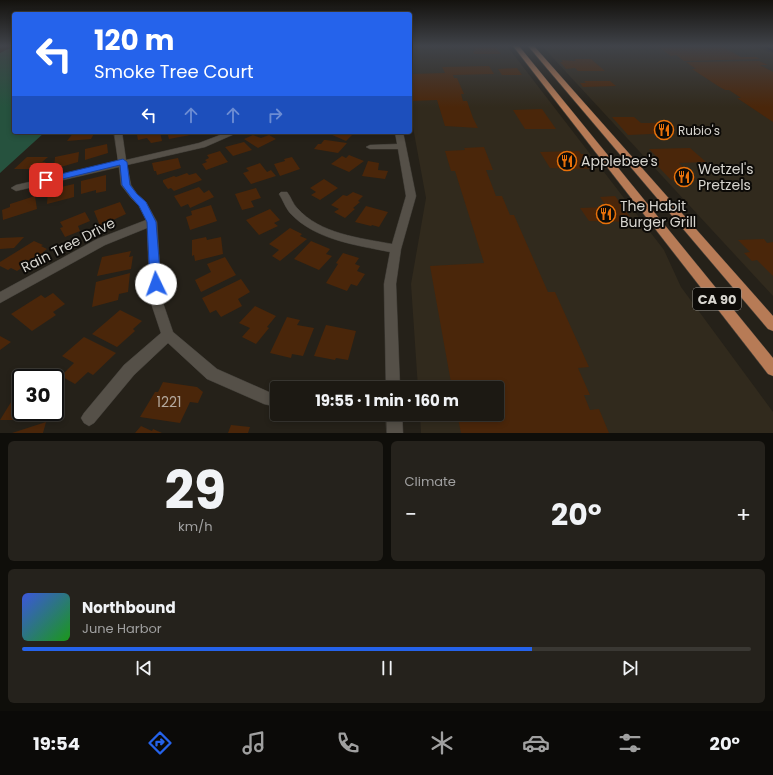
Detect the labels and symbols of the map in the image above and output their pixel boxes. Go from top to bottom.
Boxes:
restaurant icon: Rubio's [653,119,675,141]
place label: Rubio's [678,122,720,139]
restaurant icon: Applebee's [556,150,578,172]
place label: Applebee's [581,151,658,171]
place label: Wetzel's Pretzels [698,159,753,195]
pin [29,163,63,197]
restaurant icon: Wetzel's Pretzels [673,166,695,188]
place label: The Habit Burger Grill [620,196,696,232]
restaurant icon: The Habit Burger Grill [595,203,617,225]
street label: Rain Tree Drive [18,213,119,277]
position arrow [135,263,177,305]
road number: CA 90 [693,288,741,310]
speed limit sign: 30 [12,369,64,421]
house number: 1221 [156,392,182,412]

